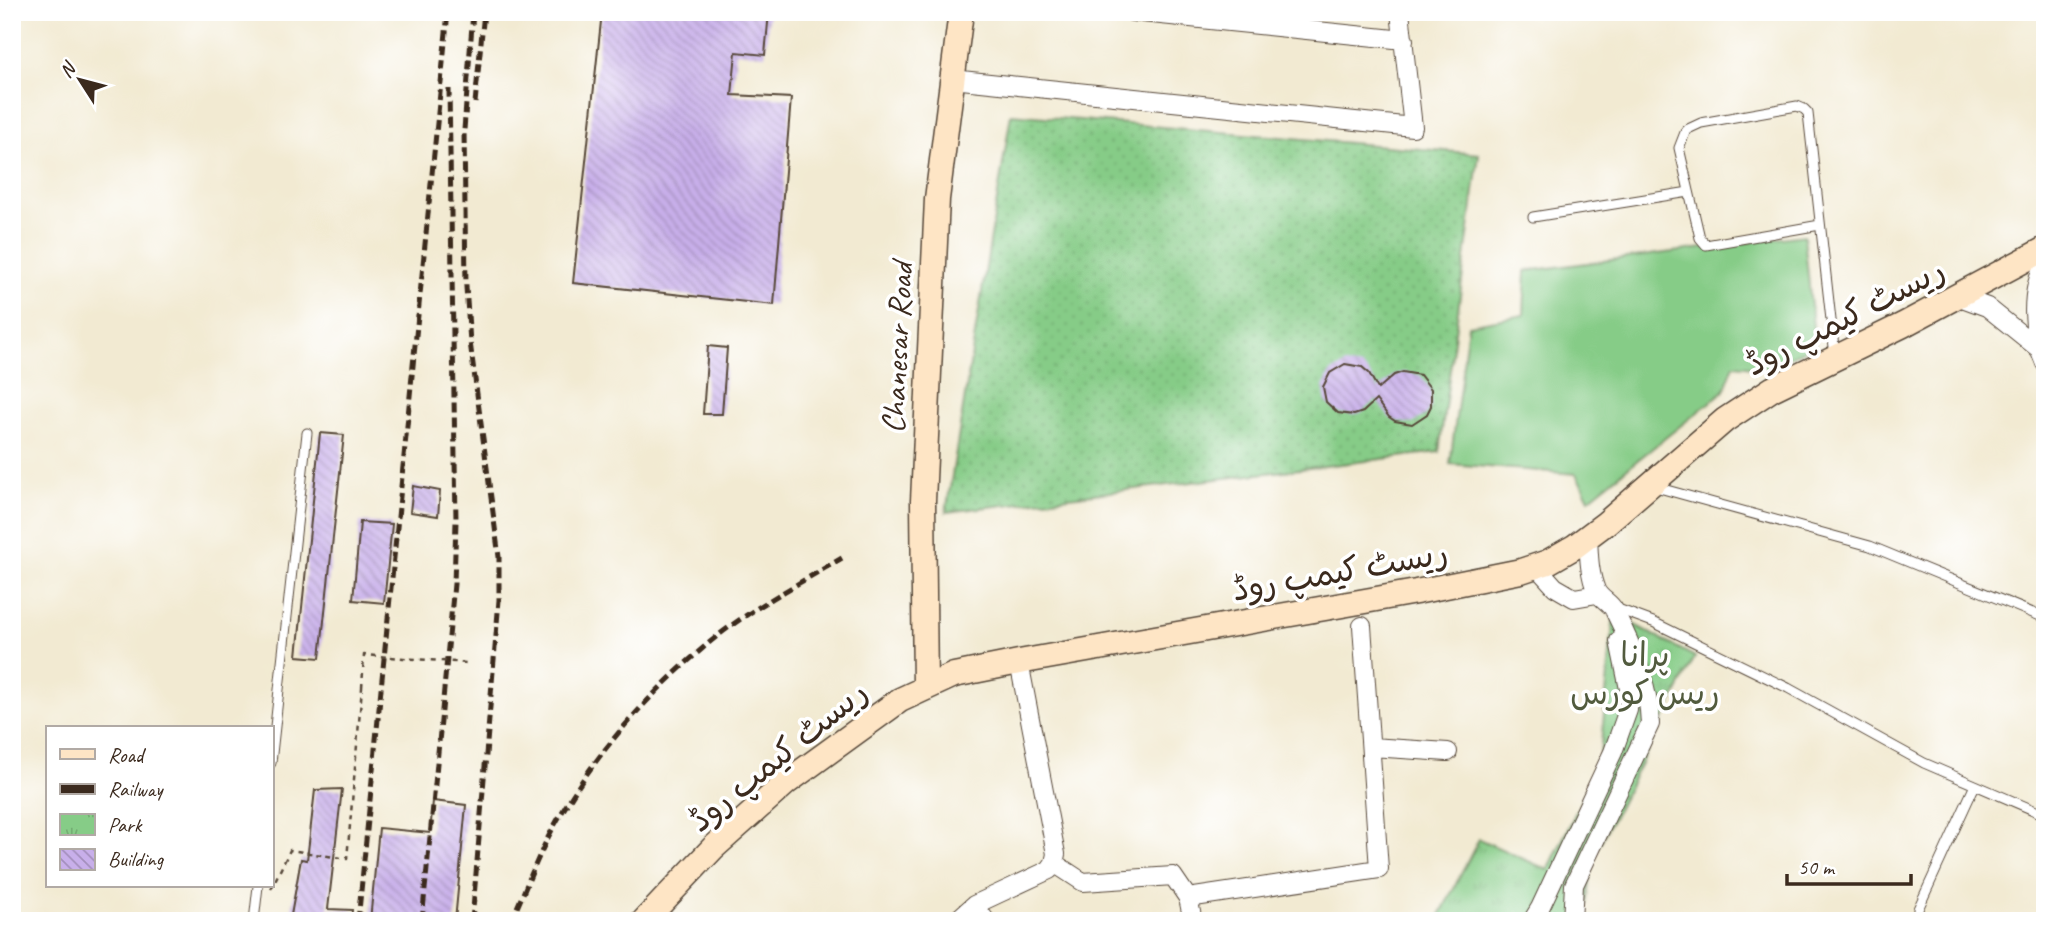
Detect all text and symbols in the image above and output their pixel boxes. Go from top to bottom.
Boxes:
north arrow [46,46,116,116]
text: N [54,56,82,82]
street label: ریسٹ کیمپ روڈ [1738,249,1952,385]
street label: Chanesar Road [872,257,923,434]
street label: ریسٹ کیمپ روڈ [1229,531,1451,611]
park label: پرانا ریس کورس [1570,634,1720,714]
street label: ریسٹ کیمپ روڈ [680,671,876,841]
legend [46,726,273,888]
text: Road [108,742,147,768]
text: Railway [108,776,164,802]
text: Park [108,812,143,838]
scale bar [1787,842,1912,886]
text: Building [108,846,165,872]
text: 50 m [1798,854,1836,880]

